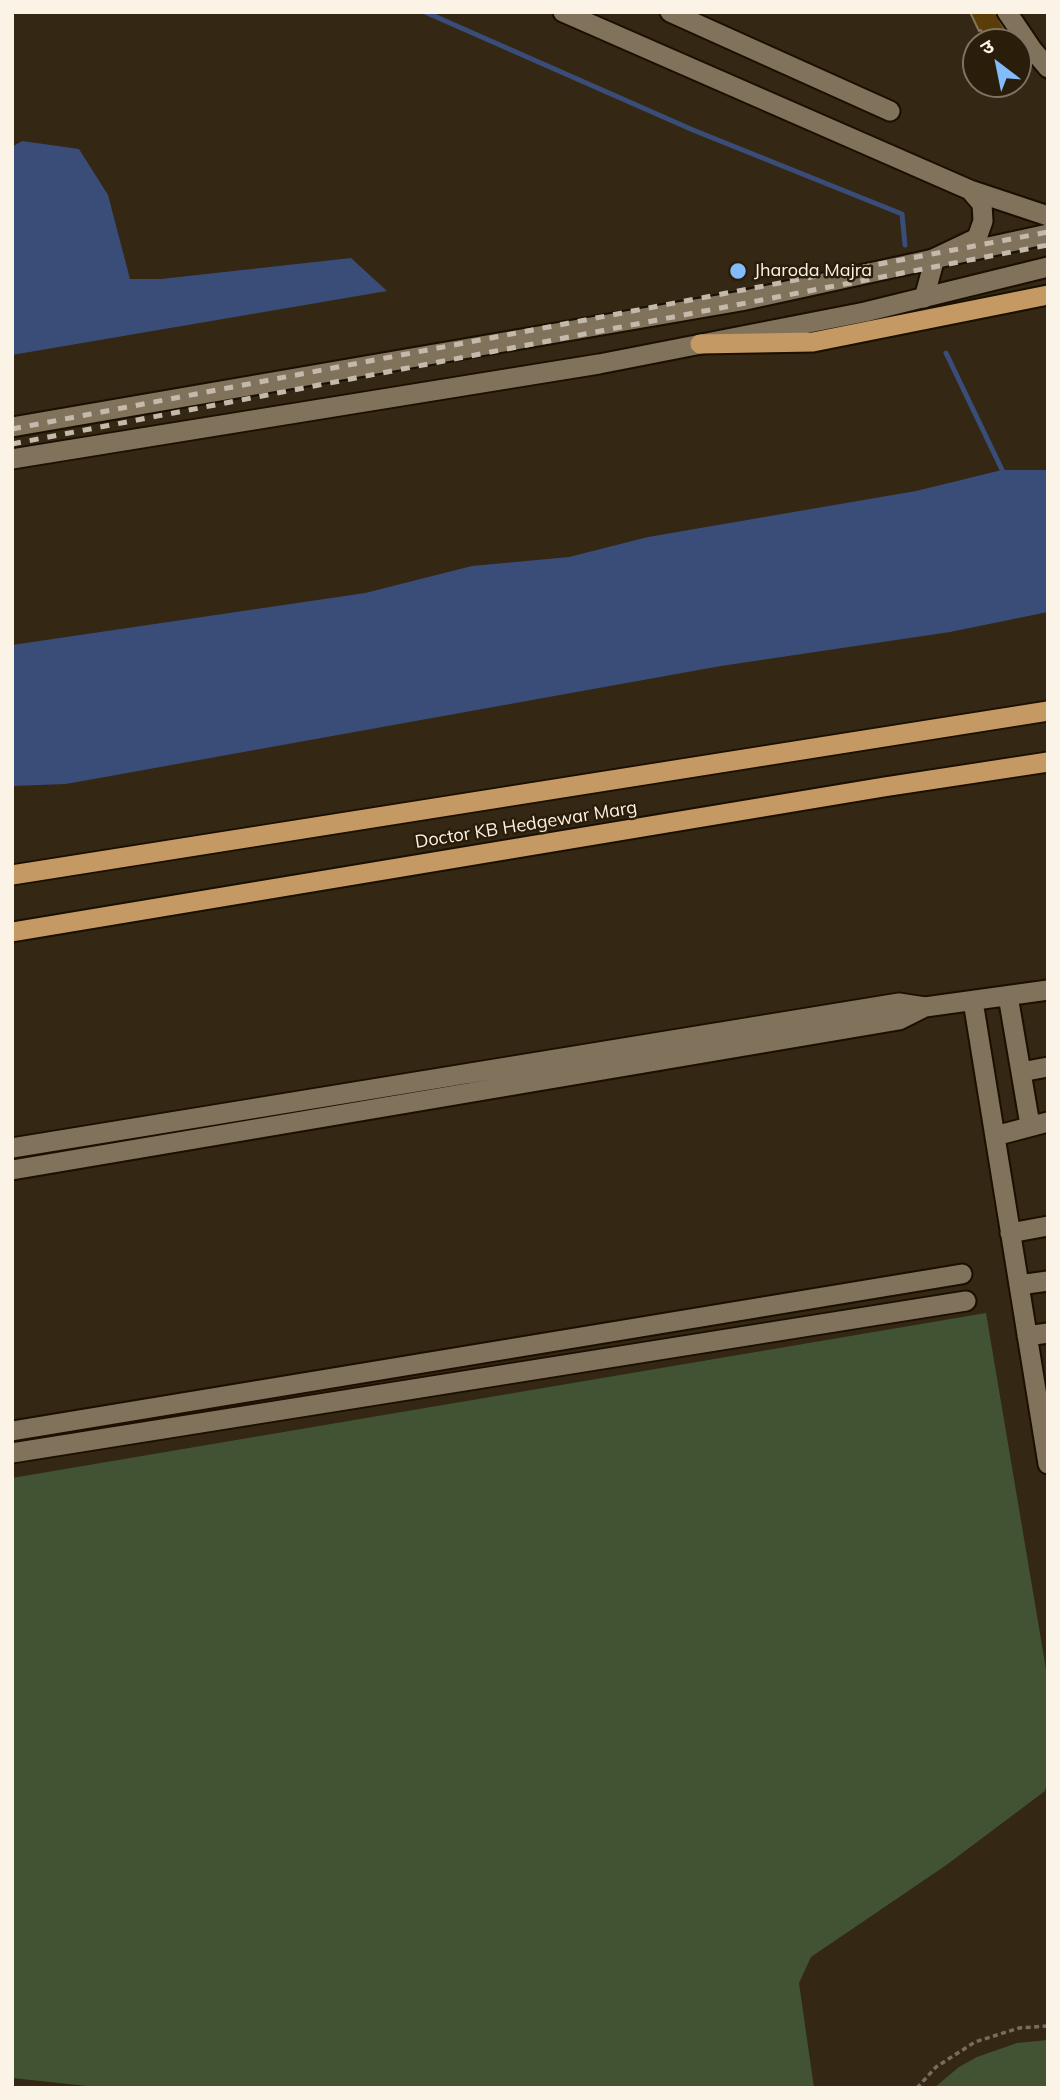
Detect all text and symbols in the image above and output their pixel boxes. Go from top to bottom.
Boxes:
north arrow [962,28,1032,98]
text: उ [976,34,998,60]
place label: Jharoda Majra [754,260,872,282]
marker: Jharoda Majra [728,261,748,281]
street label: Doctor KB Hedgewar Marg [413,797,639,853]

